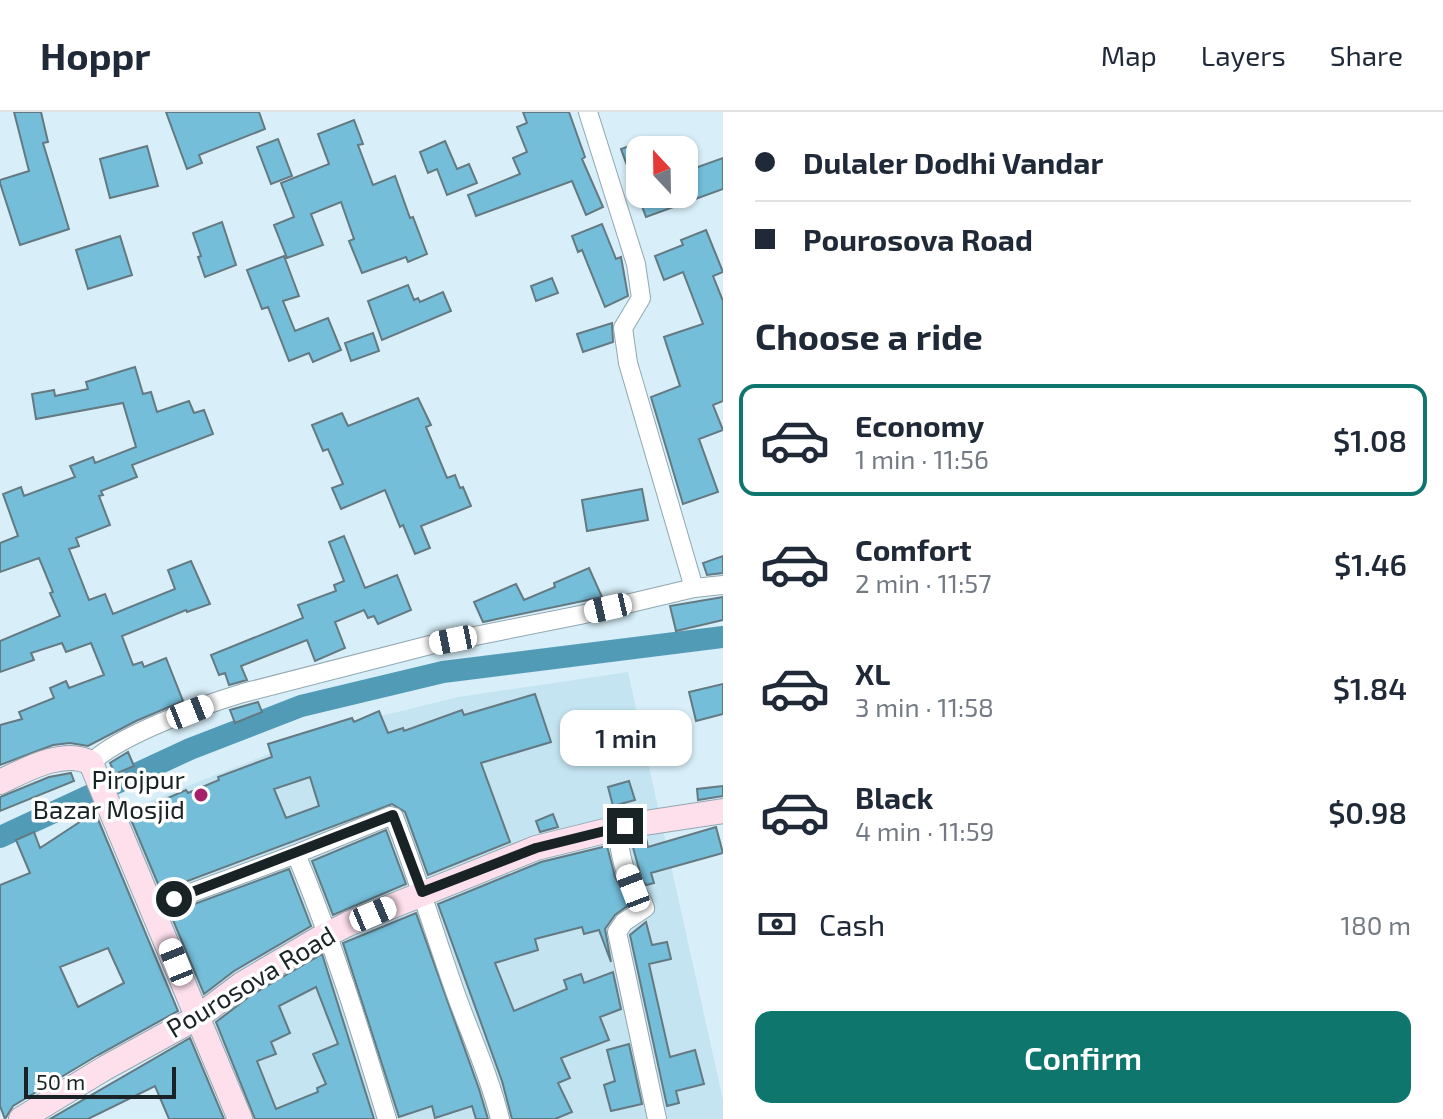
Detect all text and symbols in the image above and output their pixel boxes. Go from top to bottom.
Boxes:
text: Hoppr [40,32,151,78]
text: Map [1101,38,1157,72]
text: Layers [1201,38,1286,72]
text: Share [1330,38,1403,72]
north arrow [626,136,698,208]
map controls [626,136,698,208]
text: Dulaler Dodhi Vandar [803,144,1103,180]
text: Pourosova Road [803,221,1033,257]
text: Choose a ride [755,314,983,357]
icon: car [759,404,831,476]
text: Economy [855,407,984,443]
text: $1.08 [1333,422,1407,458]
text: 1 min · 11:56 [855,443,989,474]
icon: car [759,528,831,600]
text: Comfort [855,531,972,567]
text: $1.46 [1334,546,1407,582]
text: 2 min · 11:57 [855,567,992,598]
car [582,591,634,625]
car [427,624,479,656]
icon: car [759,652,831,724]
text: XL [855,655,890,691]
text: $1.84 [1333,670,1407,706]
text: 3 min · 11:58 [855,691,994,722]
car [163,692,217,732]
callout: 1 min [559,710,691,766]
text: 1 min [595,722,657,753]
place label: Pirojpur Bazar Mosjid [33,763,185,824]
icon: car [759,776,831,848]
text: Black [855,779,933,815]
marker: Pirojpur Bazar Mosjid [192,786,210,804]
text: $0.98 [1328,794,1407,830]
route end [607,808,643,844]
text: 4 min · 11:59 [855,815,995,846]
car [613,861,653,915]
route start [156,881,192,917]
car [346,894,400,934]
icon: cash [755,902,799,946]
text: Cash [819,906,885,942]
text: 180 m [1341,909,1411,940]
street label: Pourosova Road [160,918,340,1043]
car [156,935,196,989]
button: Confirm [755,1011,1411,1103]
scale bar [24,1063,176,1099]
text: 50 m [36,1068,85,1094]

